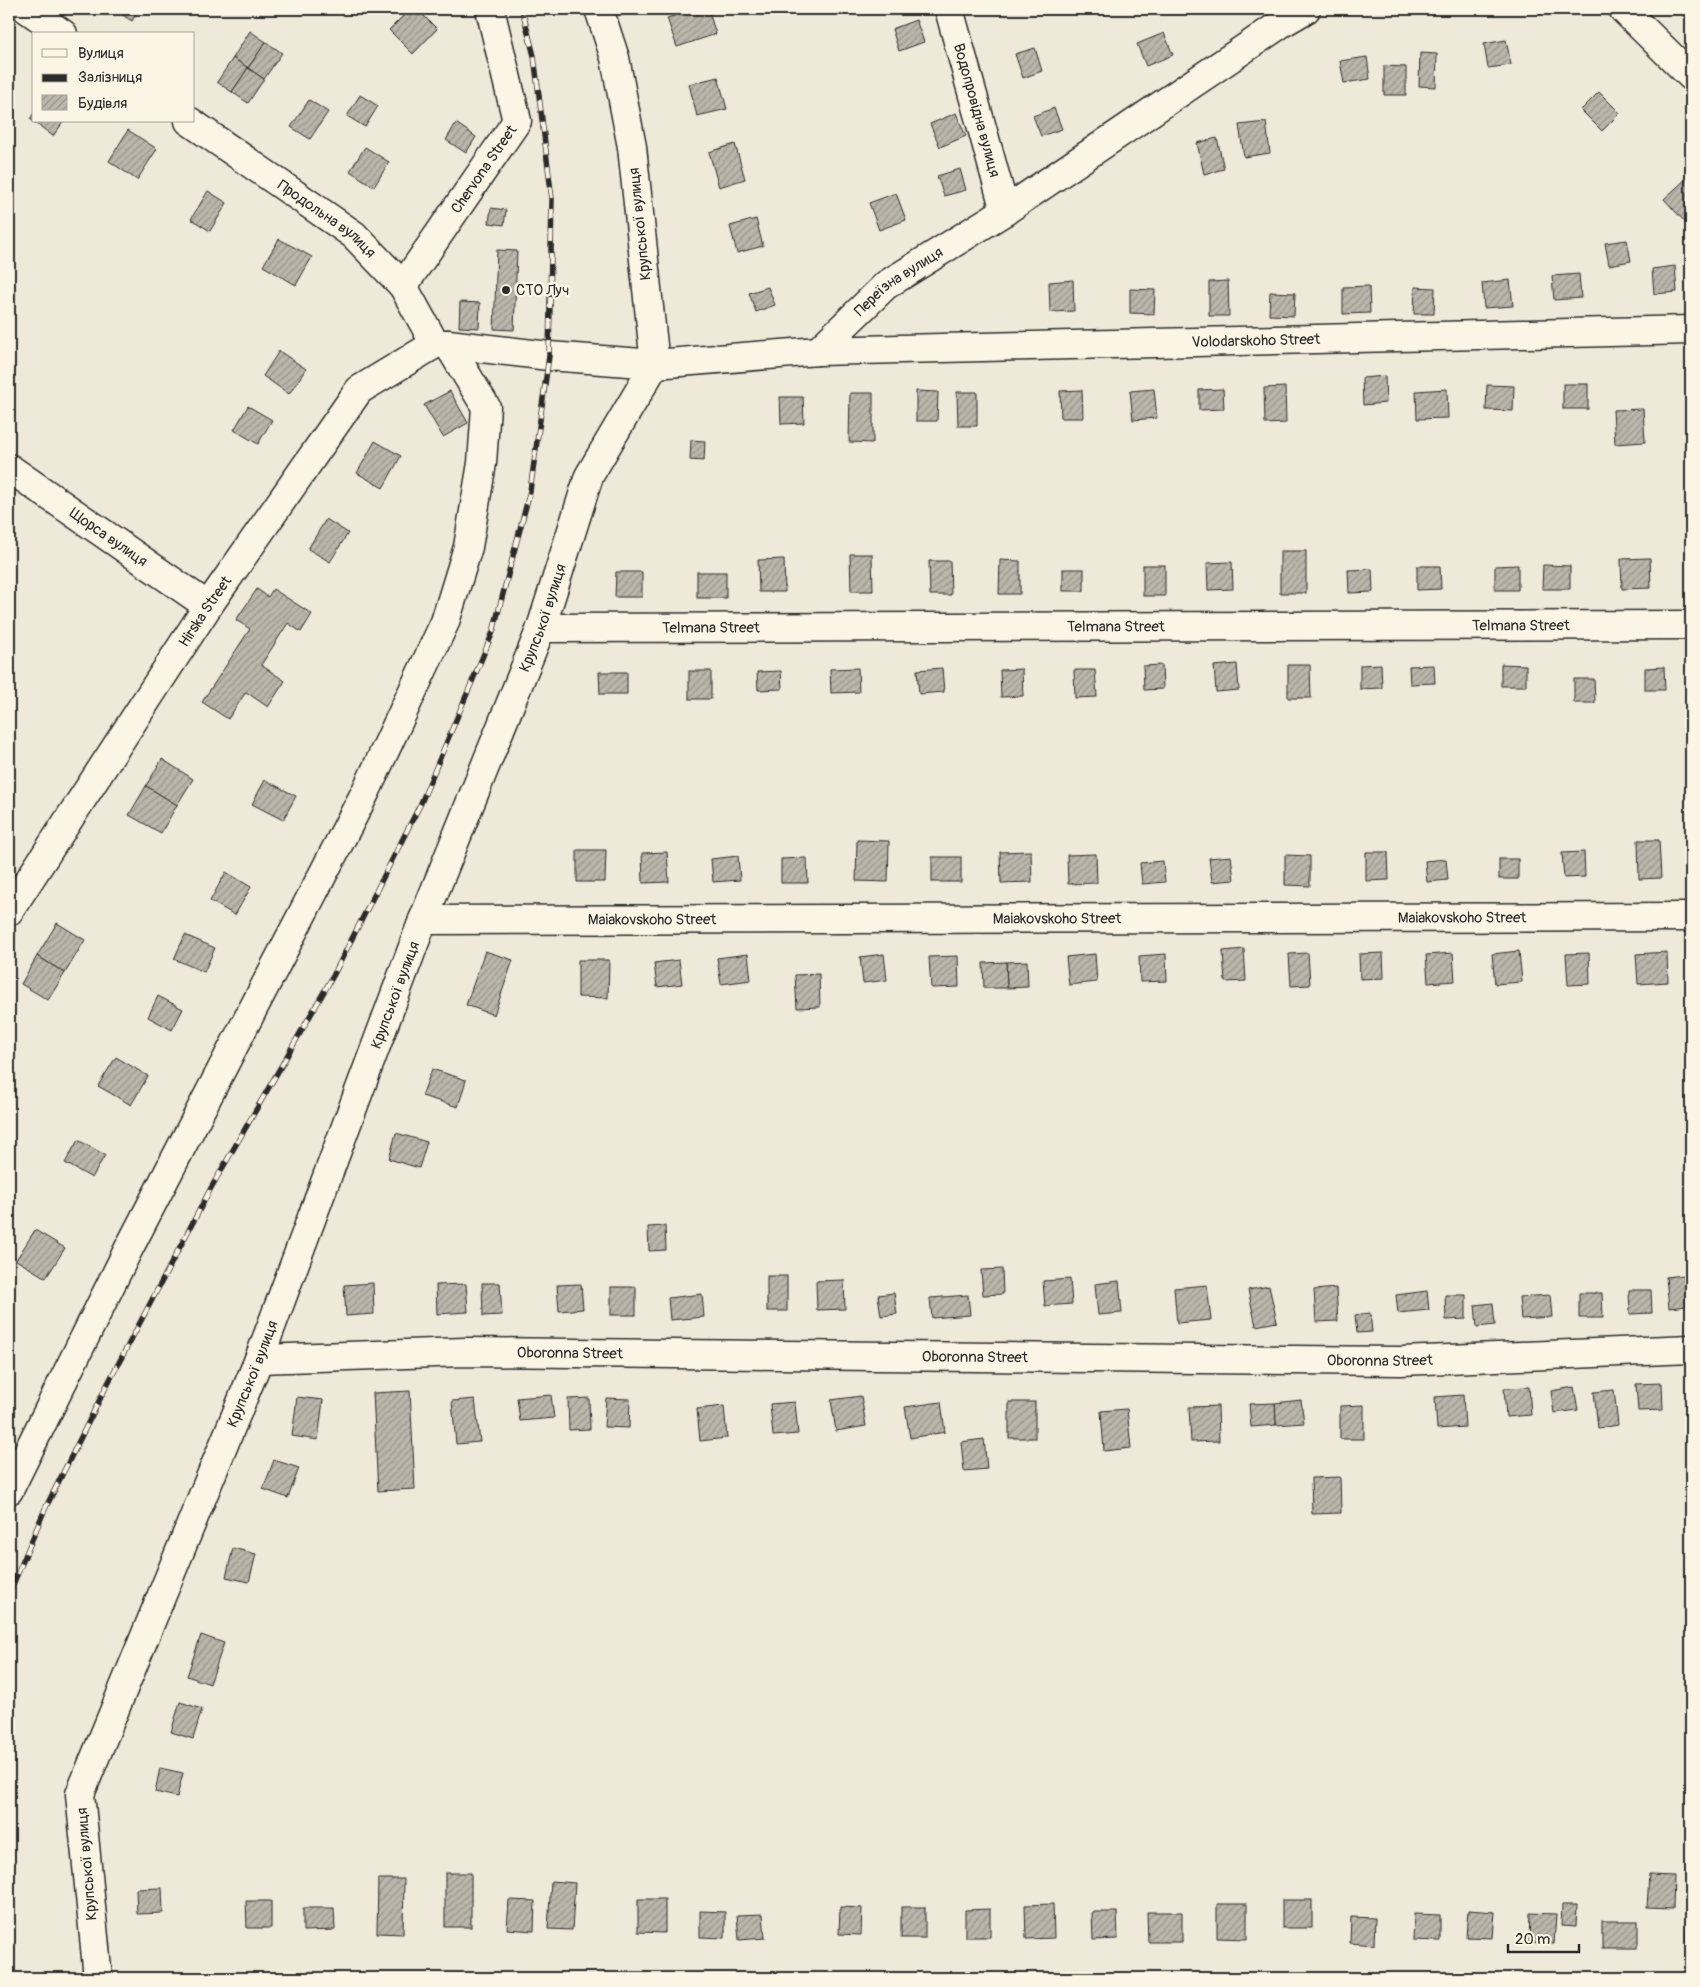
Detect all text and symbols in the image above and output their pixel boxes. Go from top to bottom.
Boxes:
legend [32,32,195,122]
street label: Водопровідна вулиця [949,41,1005,179]
text: Вулиця [78,44,124,63]
text: Залізниця [78,68,142,87]
text: Будівля [78,94,127,113]
street label: Chervona Street [447,121,521,217]
street label: Крупської вулиця [625,167,655,281]
street label: Продольна вулиця [274,176,380,262]
street label: Переїзна вулиця [850,243,946,320]
place label: СТО Луч [516,281,569,300]
marker: СТО Луч [500,284,512,296]
street label: Volodarskoho Street [1191,329,1321,352]
street label: Щорса вулиця [66,503,151,571]
street label: Крупської вулиця [515,561,570,675]
street label: Hirska Street [174,571,236,650]
street label: Telmana Street [1472,616,1571,635]
street label: Telmana Street [1067,617,1166,636]
street label: Telmana Street [662,618,761,637]
street label: Maiakovskoho Street [1398,908,1527,927]
street label: Maiakovskoho Street [993,909,1122,928]
street label: Maiakovskoho Street [588,910,717,929]
street label: Крупської вулиця [366,938,424,1051]
street label: Крупської вулиця [222,1318,282,1430]
street label: Oboronna Street [517,1343,624,1363]
street label: Oboronna Street [922,1347,1029,1367]
street label: Oboronna Street [1327,1350,1434,1371]
street label: Крупської вулиця [73,1807,101,1921]
scale bar [1508,1922,1579,1954]
text: 20 m [1515,1930,1550,1949]

